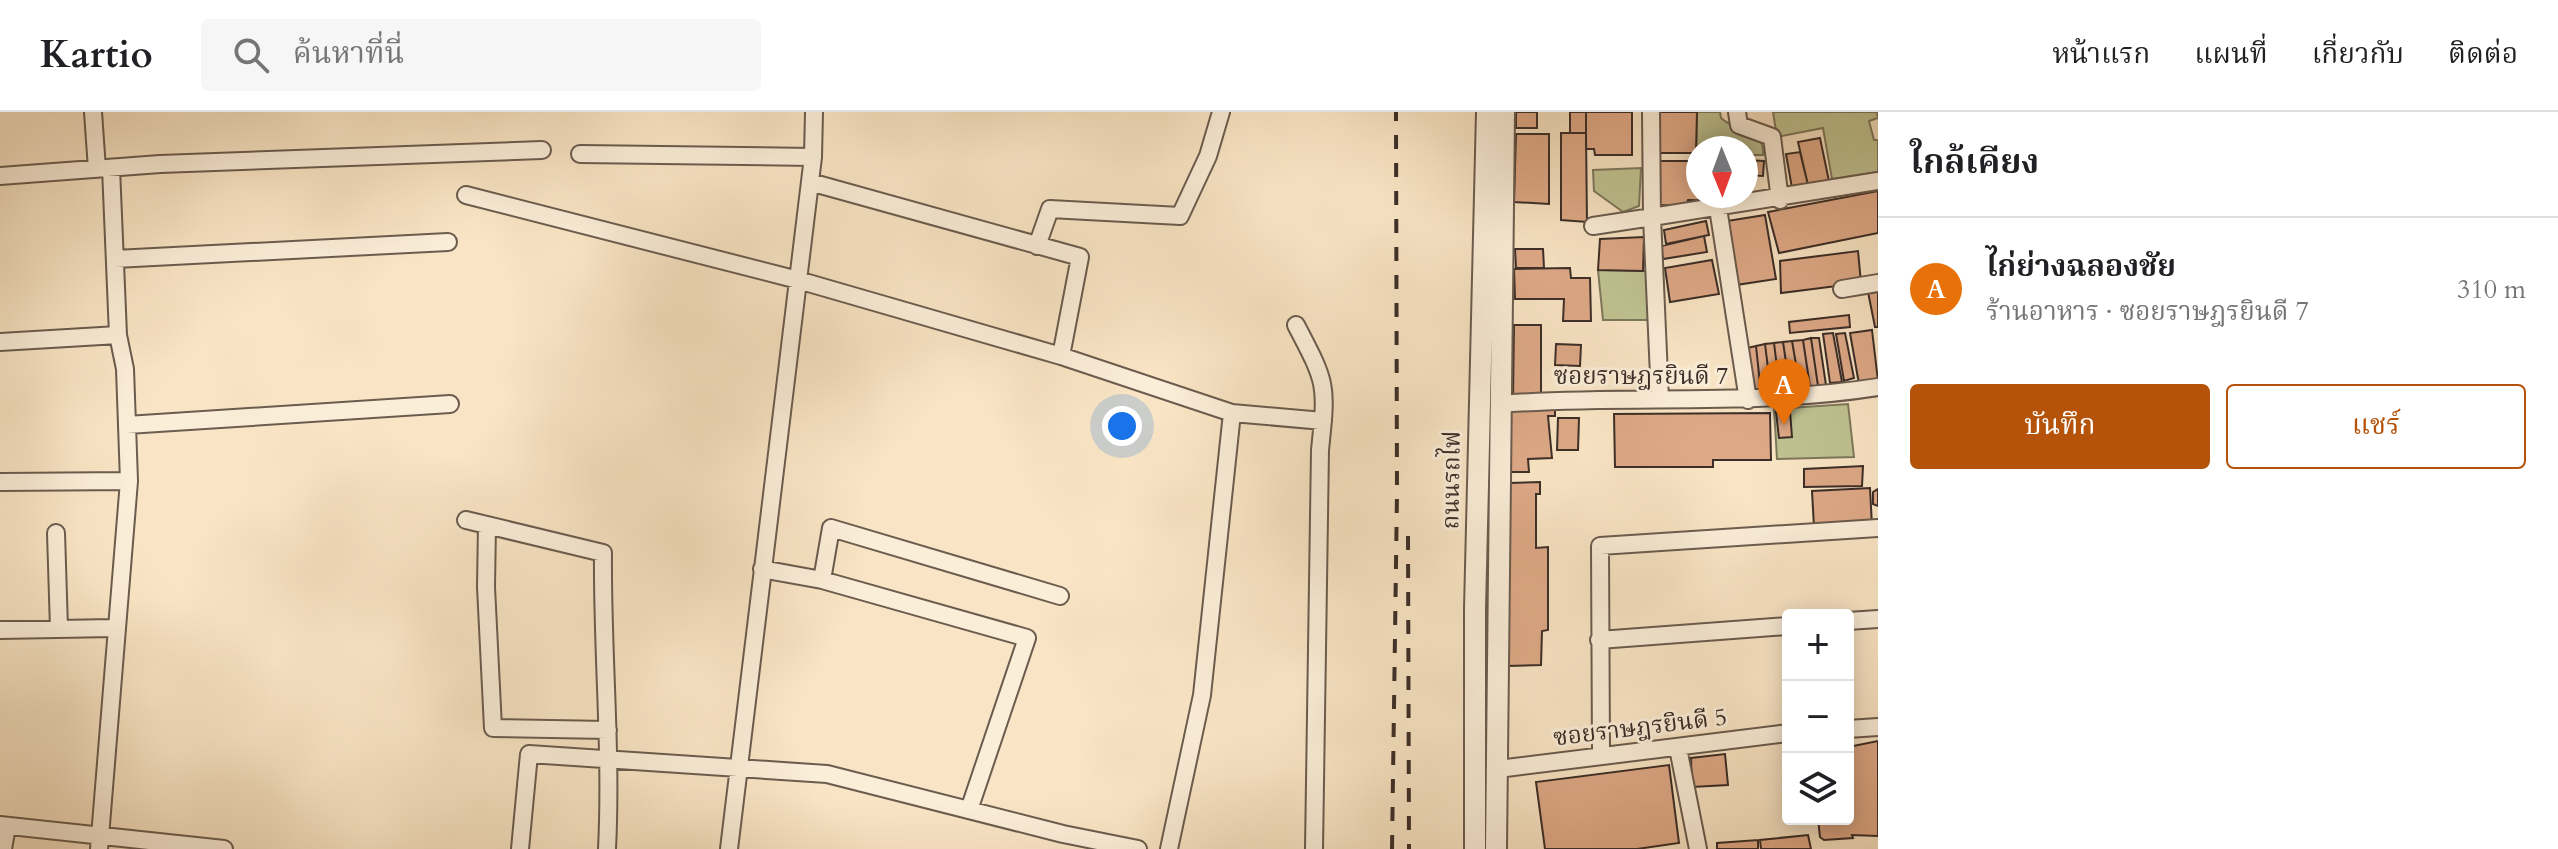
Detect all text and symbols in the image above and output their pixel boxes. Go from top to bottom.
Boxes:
search box [201,19,761,91]
text: Kartio [40,29,153,81]
icon: search [229,33,273,77]
text: ค้นหาที่นี่ [293,33,404,74]
text: หน้าแรก [2052,35,2150,73]
text: แผนที่ [2194,35,2268,73]
text: เกี่ยวกับ [2312,35,2404,73]
text: ติดต่อ [2448,35,2518,73]
north arrow [1686,136,1758,208]
text: ใกล้เคียง [1910,139,2039,185]
text: ไก่ย่างฉลองชัย [1986,246,2176,287]
text: A [1926,272,1946,307]
text: 310 m [2457,272,2526,307]
text: ร้านอาหาร · ซอยราษฎรยินดี 7 [1986,294,2309,329]
pin: A [1758,359,1810,425]
street label: ซอยราษฎรยินดี 7 [1554,360,1728,393]
button: บันทึก [1910,384,2210,469]
button: แชร์ [2226,384,2526,469]
your location [1102,406,1142,446]
street label: ถนนรถไฟ [1432,430,1469,530]
map controls [1782,609,1854,825]
button: + [1782,609,1854,681]
button: − [1782,681,1854,753]
street label: ซอยราษฎรยินดี 5 [1551,700,1729,755]
button: layers [1782,753,1854,825]

